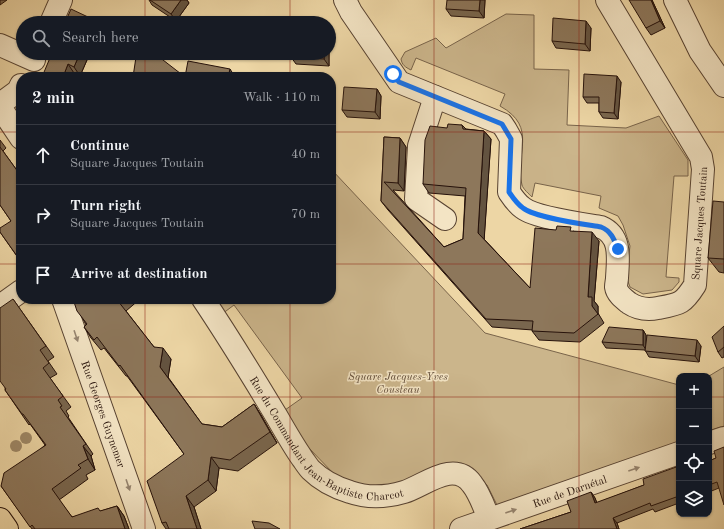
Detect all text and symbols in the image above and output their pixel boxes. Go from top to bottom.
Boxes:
search box [16,16,336,60]
icon: search [30,27,52,49]
text: Search here [62,31,139,46]
route start [384,65,402,83]
text: 2 min [32,90,75,107]
text: Walk · 110 m [243,91,320,104]
text: Continue [70,139,129,154]
icon: ahead [32,144,54,166]
text: 40 m [291,148,320,161]
text: Square Jacques Toutain [70,157,204,170]
street label: Square Jacques Toutain [691,166,710,280]
text: Turn right [70,199,141,214]
icon: right [32,204,54,226]
text: 70 m [291,208,320,221]
text: Square Jacques Toutain [70,217,204,230]
route end [609,240,627,258]
icon: arrive [32,264,54,286]
text: Arrive at destination [70,267,208,282]
one-way arrow [73,330,79,342]
street label: Rue Georges Guynemer [78,360,126,470]
park label: Square Jacques-Yves Cousteau [348,372,448,396]
map controls [676,373,712,517]
button: + [676,373,712,409]
street label: Rue du Commandant Jean-Baptiste Charcot [247,375,405,503]
button: − [676,409,712,445]
button: locate [676,445,712,481]
one-way arrow [628,466,640,472]
street label: Rue de Darnétal [532,475,609,511]
one-way arrow [126,479,132,491]
button: layers [676,481,712,517]
one-way arrow [505,508,517,514]

